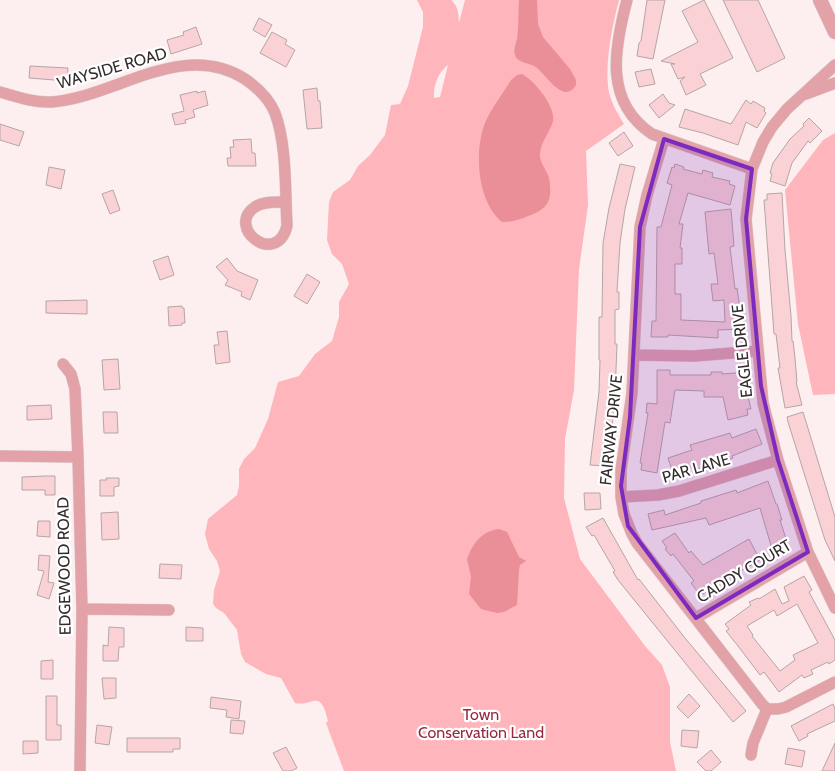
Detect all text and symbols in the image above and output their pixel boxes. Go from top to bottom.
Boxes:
street label: WAYSIDE ROAD [55,43,169,93]
street label: EAGLE DRIVE [728,303,756,399]
street label: FAIRWAY DRIVE [596,374,626,486]
street label: PAR LANE [660,449,732,487]
street label: EDGEWOOD ROAD [53,497,75,635]
street label: CADDY COURT [693,535,795,607]
park label: Town Conservation Land [418,705,544,742]

